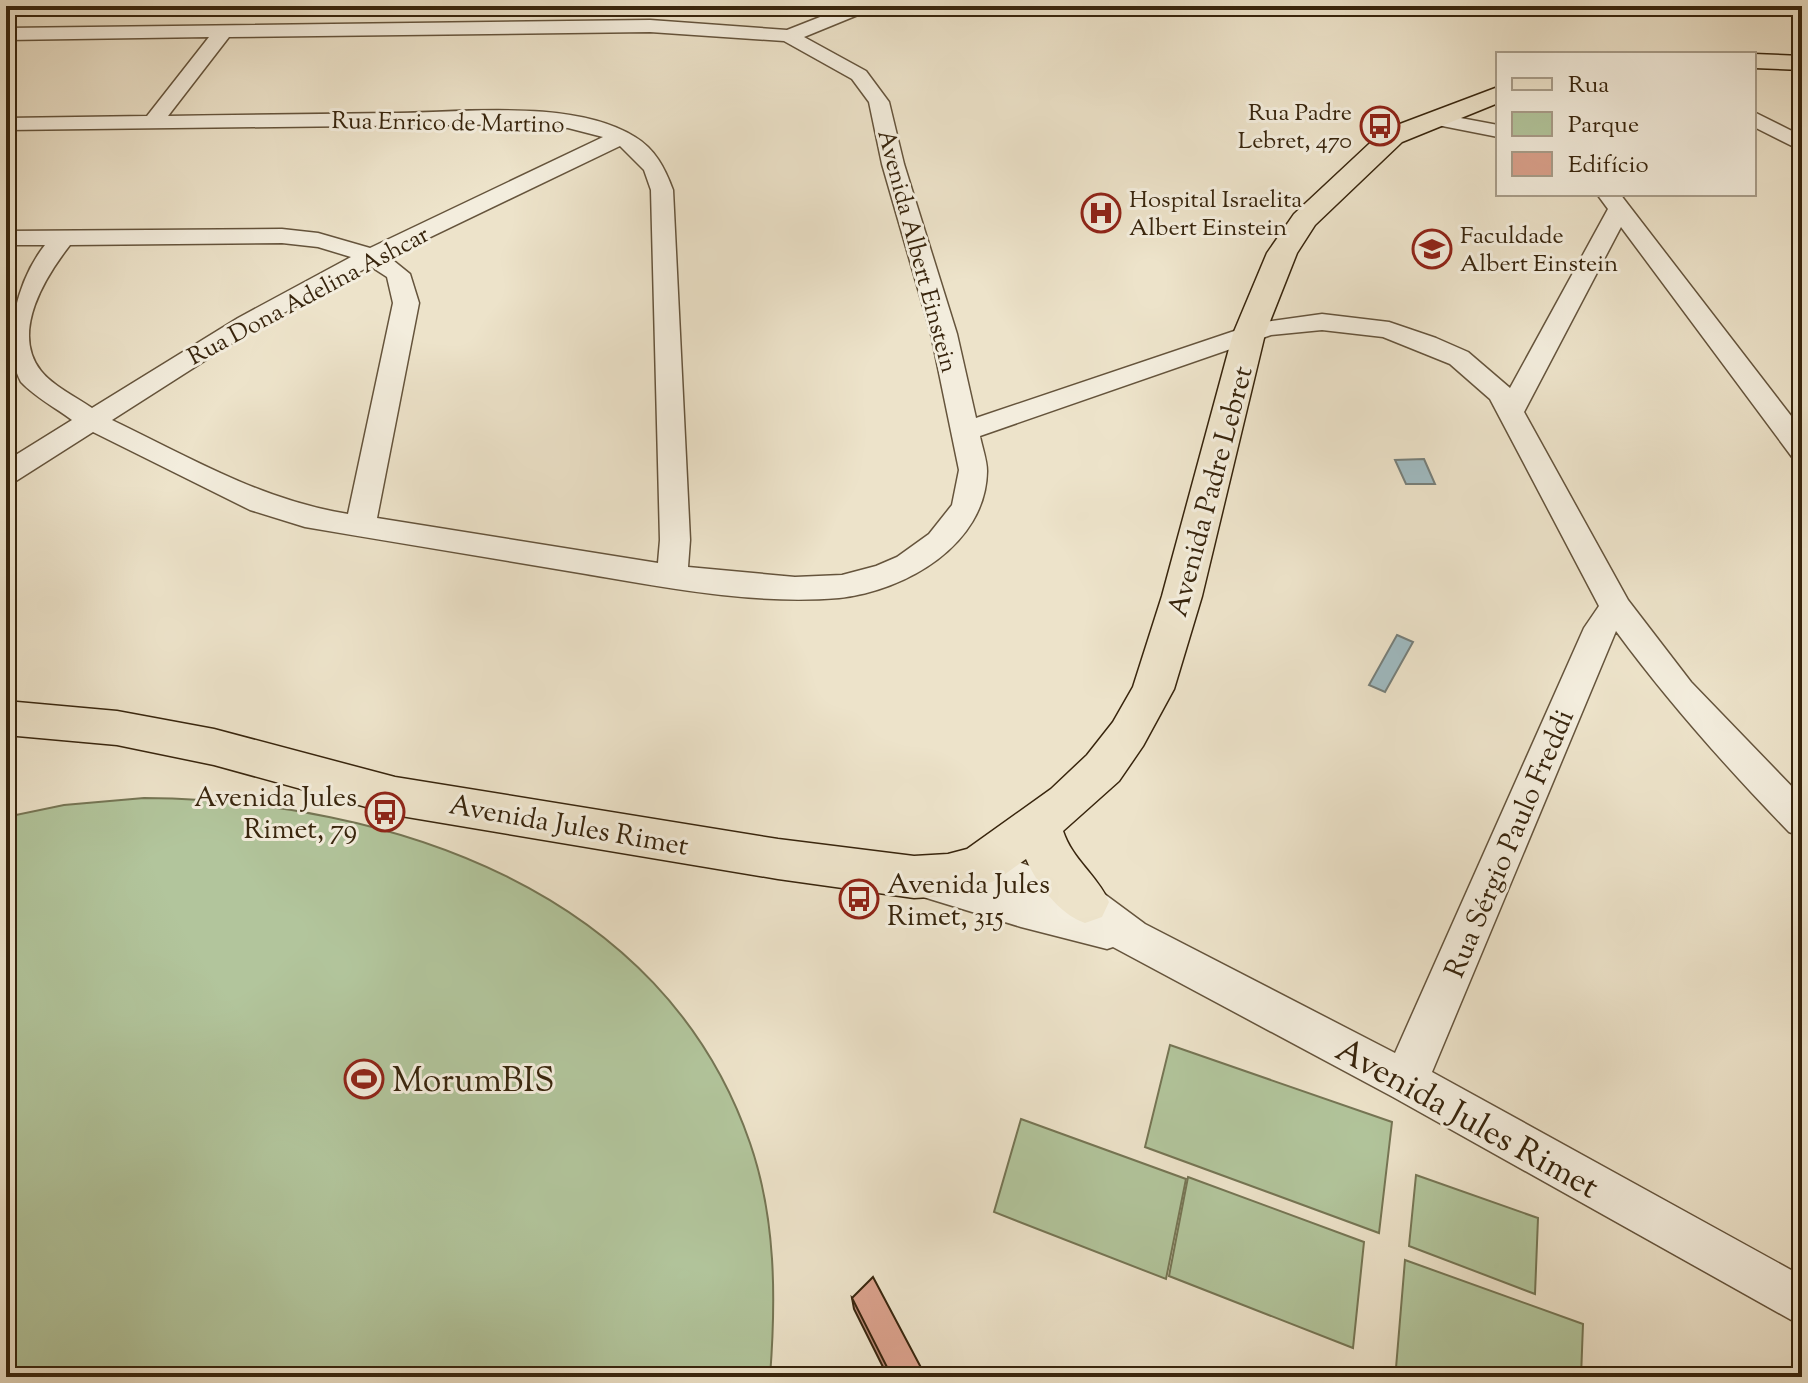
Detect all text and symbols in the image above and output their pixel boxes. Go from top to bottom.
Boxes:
legend [1496,52,1756,196]
text: Rua [1568,69,1609,103]
place label: Rua Padre Lebret, 470 [1238,97,1352,159]
street label: Rua Enrico de Martino [331,105,565,143]
bus stop icon: Rua Padre Lebret, 470 [1359,105,1401,147]
text: Parque [1568,109,1639,143]
street label: Avenida Albert Einstein [867,126,965,377]
text: Edifício [1568,149,1649,183]
place label: Hospital Israelita Albert Einstein [1129,184,1302,246]
hospital icon: Hospital Israelita Albert Einstein [1080,192,1122,234]
street label: Rua Dona Adelina Ashcar [182,219,436,375]
place label: Faculdade Albert Einstein [1460,220,1618,282]
school or university icon: Faculdade Albert Einstein [1411,228,1453,270]
street label: Avenida Padre Lebret [1159,362,1265,622]
street label: Rua Sérgio Paulo Freddi [1436,704,1585,985]
place label: Avenida Jules Rimet, 79 [194,779,357,851]
street label: Avenida Jules Rimet [446,786,692,868]
bus stop icon: Avenida Jules Rimet, 79 [364,791,406,833]
place label: Avenida Jules Rimet, 315 [887,866,1050,938]
bus stop icon: Avenida Jules Rimet, 315 [838,878,880,920]
street label: Avenida Jules Rimet [1326,1027,1607,1213]
sports icon: MorumBIS [343,1058,385,1100]
place label: MorumBIS [392,1058,555,1107]

